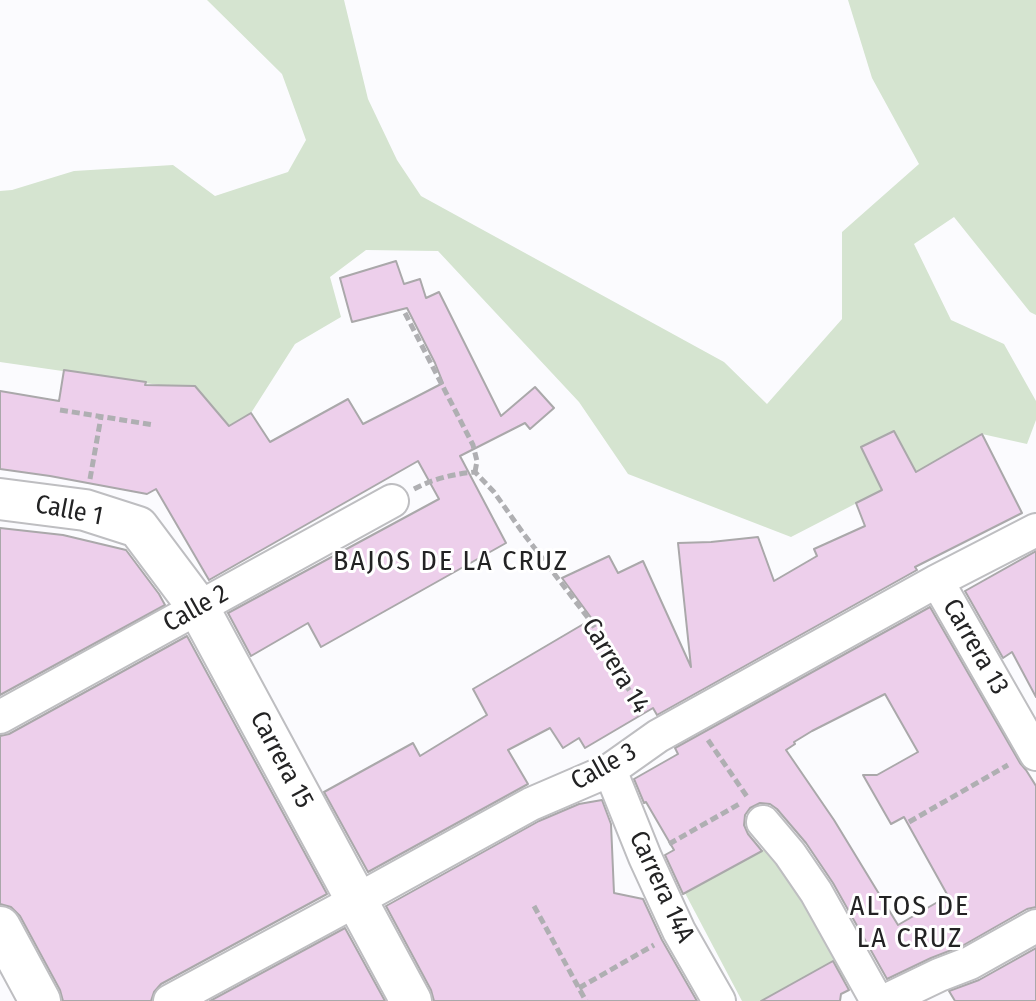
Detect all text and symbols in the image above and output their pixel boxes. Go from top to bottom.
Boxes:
street label: Calle 1 [33,489,105,533]
district label: BAJOS DE LA CRUZ [333,545,569,579]
street label: Calle 2 [158,579,234,639]
street label: Carrera 13 [935,594,1015,700]
street label: Carrera 14 [574,613,656,719]
street label: Carrera 15 [243,706,319,814]
street label: Calle 3 [566,736,642,798]
street label: Carrera 14A [622,826,700,948]
district label: ALTOS DE LA CRUZ [850,890,970,956]

